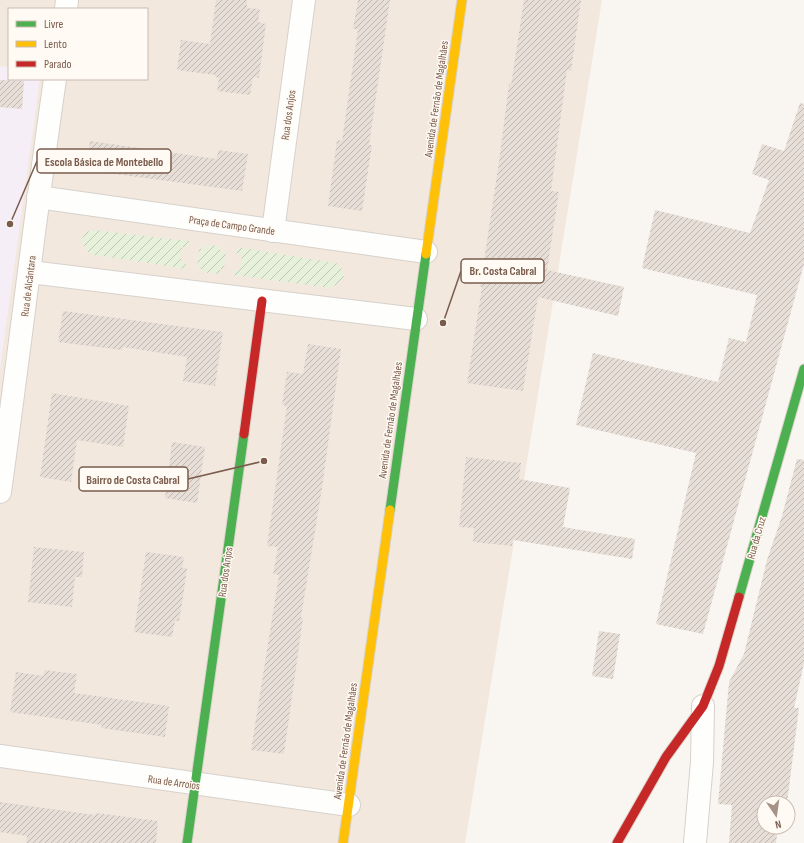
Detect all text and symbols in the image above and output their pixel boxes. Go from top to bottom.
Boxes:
legend [8,8,148,80]
text: Livre [44,17,64,32]
text: Lento [44,37,67,52]
street label: Avenida de Fernão de Magalhães [422,40,451,159]
text: Parado [44,57,71,72]
street label: Rua dos Anjos [279,89,298,141]
callout: Escola Básica de Montebello [37,149,171,173]
text: Escola Básica de Montebello [45,155,163,170]
street label: Praça de Campo Grande [188,213,276,238]
street label: Rua de Alcântara [18,255,39,317]
callout: Br. Costa Cabral [461,259,544,283]
text: Br. Costa Cabral [469,264,537,279]
street label: Avenida de Fernão de Magalhães [376,361,405,480]
callout: Bairro de Costa Cabral [79,467,188,491]
text: Bairro de Costa Cabral [86,473,180,488]
street label: Rua da Cruz [744,516,769,561]
street label: Rua dos Anjos [216,546,235,598]
street label: Avenida de Fernão de Magalhães [331,682,360,801]
street label: Rua de Arroios [147,772,201,793]
north arrow [756,795,796,835]
text: N [774,817,782,831]

